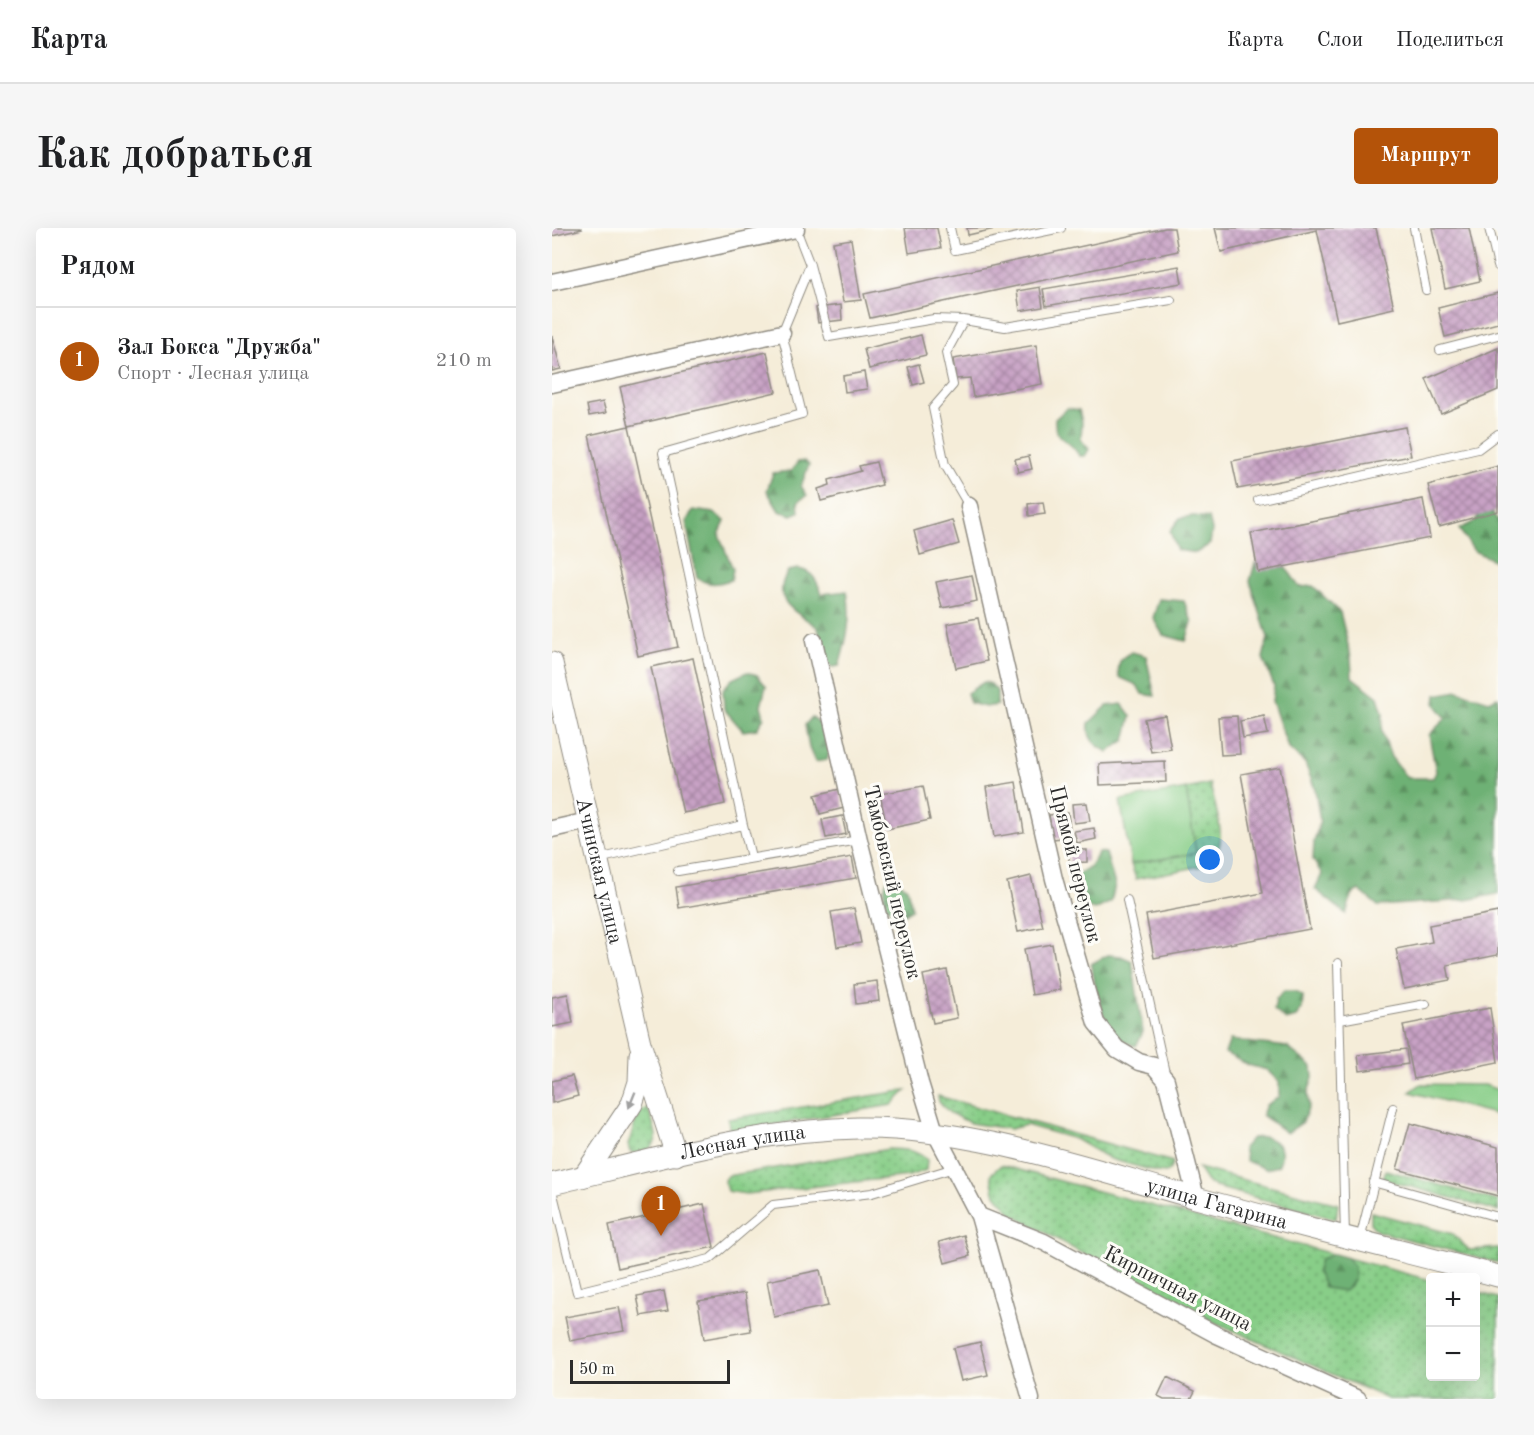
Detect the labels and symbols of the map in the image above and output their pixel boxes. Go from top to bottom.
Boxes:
street label: Тамбовский переулок [859,783,924,982]
street label: Прямой переулок [1045,784,1104,946]
street label: Ачинская улица [571,795,626,946]
your location [1195,845,1224,874]
one-way arrow [627,1091,636,1109]
street label: Лесная улица [678,1122,807,1165]
street label: улица Гагарина [1144,1175,1290,1234]
pin: 1 [642,1186,680,1236]
street label: Кирпичная улица [1100,1243,1255,1336]
scale bar [570,1357,730,1384]

